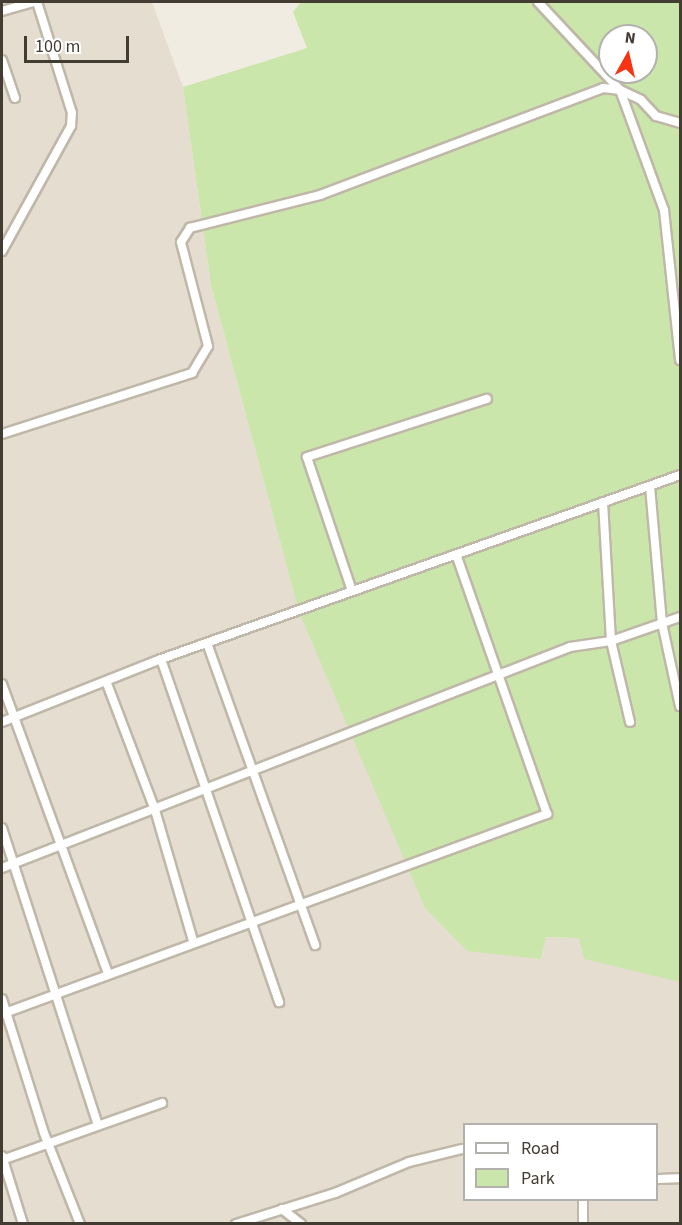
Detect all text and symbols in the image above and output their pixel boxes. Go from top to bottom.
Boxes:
scale bar [27,24,132,62]
north arrow [598,24,658,84]
text: N [623,27,637,50]
text: 100 m [35,34,80,59]
legend [463,1123,658,1201]
text: Road [521,1136,560,1161]
text: Park [521,1166,555,1191]

